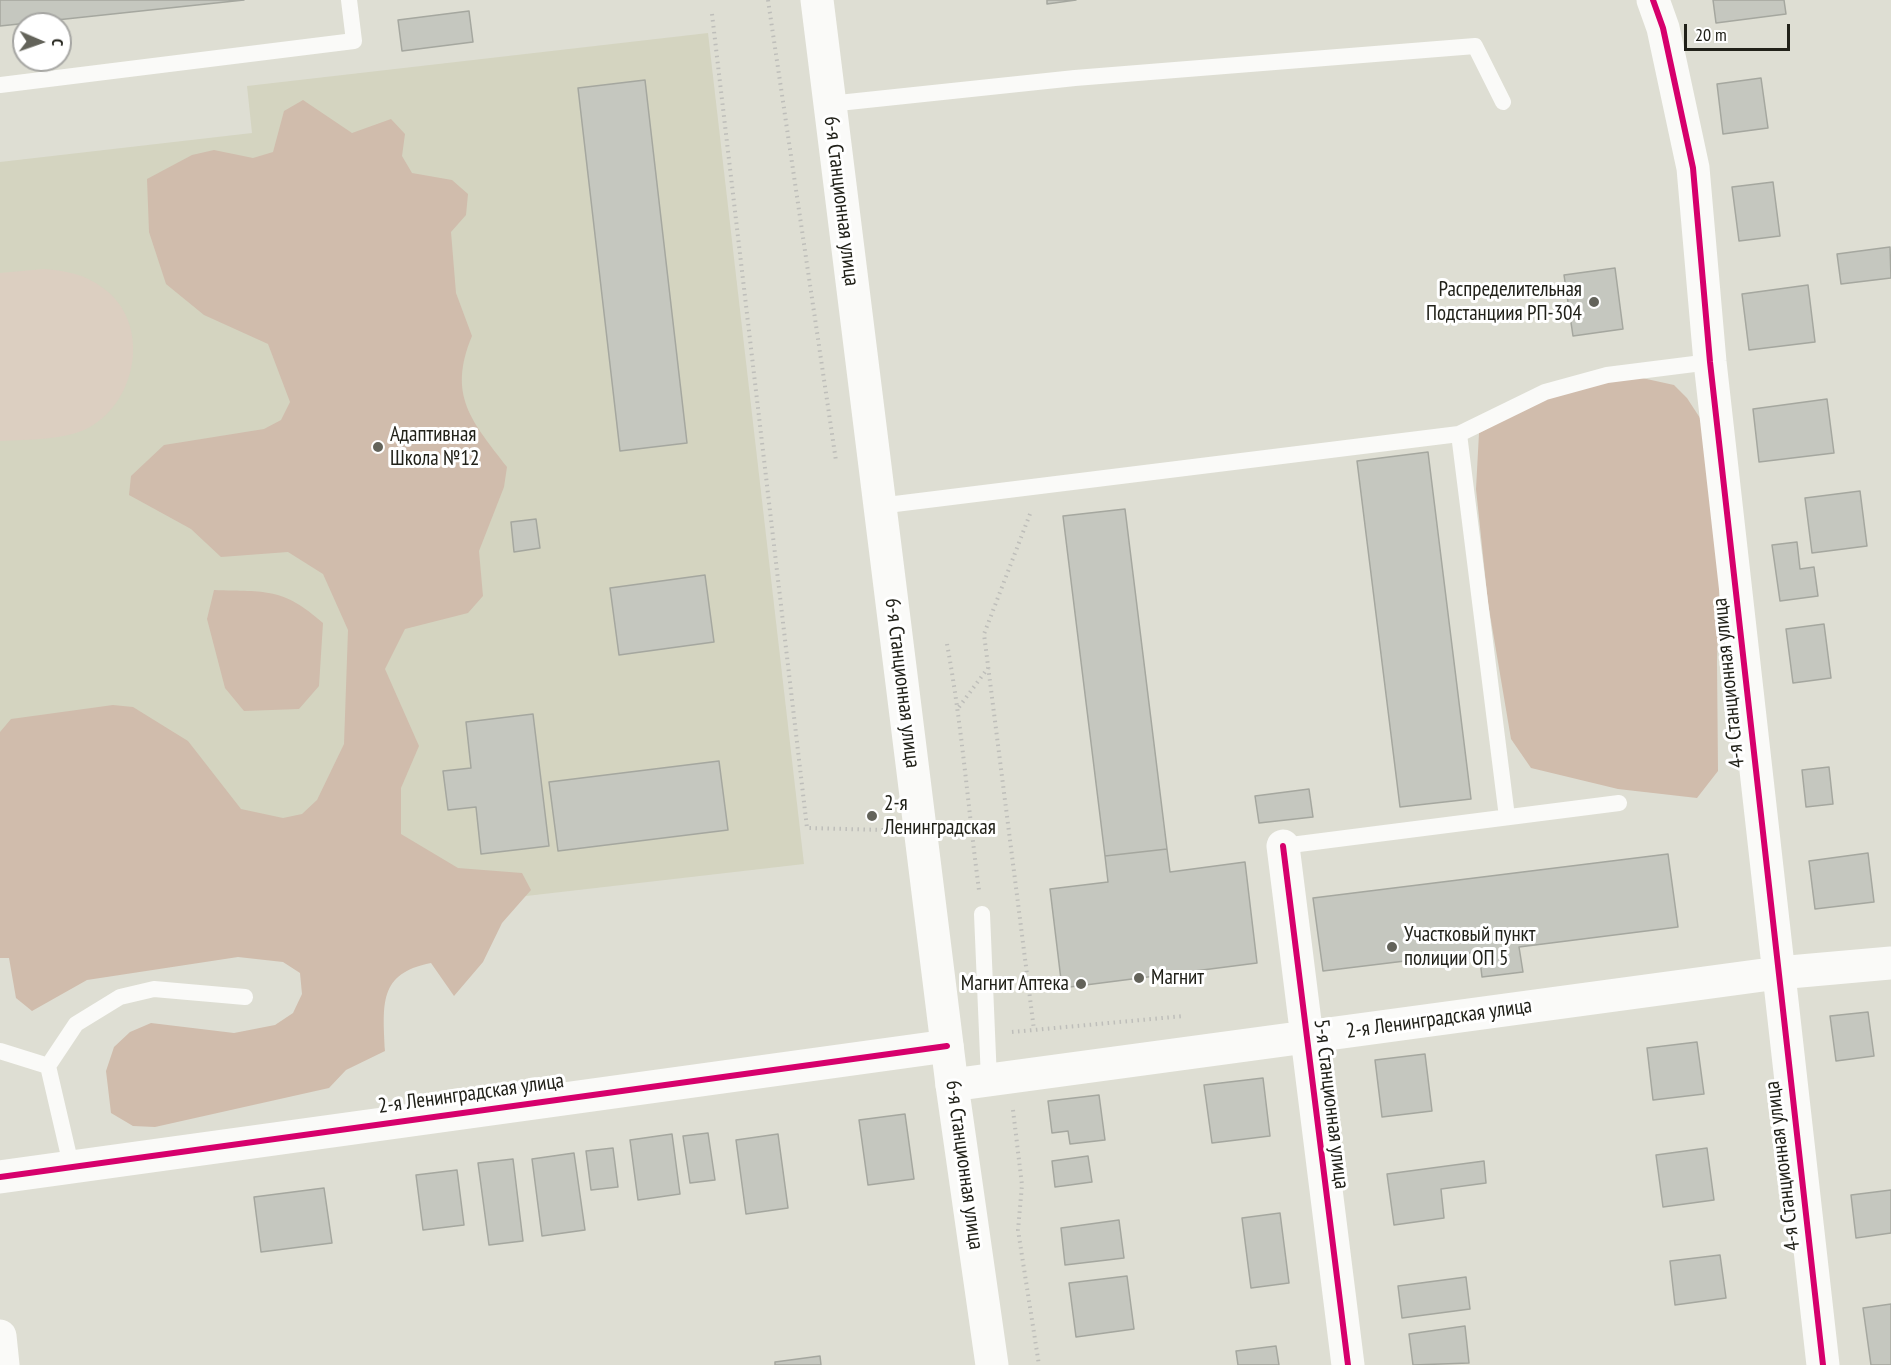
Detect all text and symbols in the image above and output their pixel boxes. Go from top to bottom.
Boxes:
north arrow [12,12,72,72]
scale bar [1687,12,1794,50]
text: 20 m [1695,23,1727,46]
text: С [48,39,68,47]
street label: 6-я Станционная улица [818,115,864,287]
place label: Распределительная Подстанциия РП-304 [1426,277,1582,327]
marker: Распределительная Подстанциия РП-304 [1587,295,1601,309]
place label: Адаптивная Школа №12 [390,422,479,472]
marker: Адаптивная Школа №12 [371,440,385,454]
street label: 6-я Станционная улица [879,597,925,769]
street label: 4-я Станционная улица [1708,597,1750,769]
place label: 2-я Ленинградская [884,791,996,841]
marker: 2-я Ленинградская [865,809,879,823]
place label: Участковый пункт полиции ОП 5 [1404,922,1535,972]
marker: Участковый пункт полиции ОП 5 [1385,940,1399,954]
place label: Магнит [1151,965,1204,991]
place label: Магнит Аптека [961,971,1069,997]
marker: Магнит [1132,971,1146,985]
marker: Магнит Аптека [1074,977,1088,991]
street label: 2-я Ленинградская улица [1344,993,1534,1045]
street label: 5-я Станционная улица [1308,1018,1354,1190]
street label: 2-я Ленинградская улица [376,1068,566,1120]
street label: 6-я Станционная улица [940,1079,988,1251]
street label: 4-я Станционная улица [1760,1080,1806,1252]

